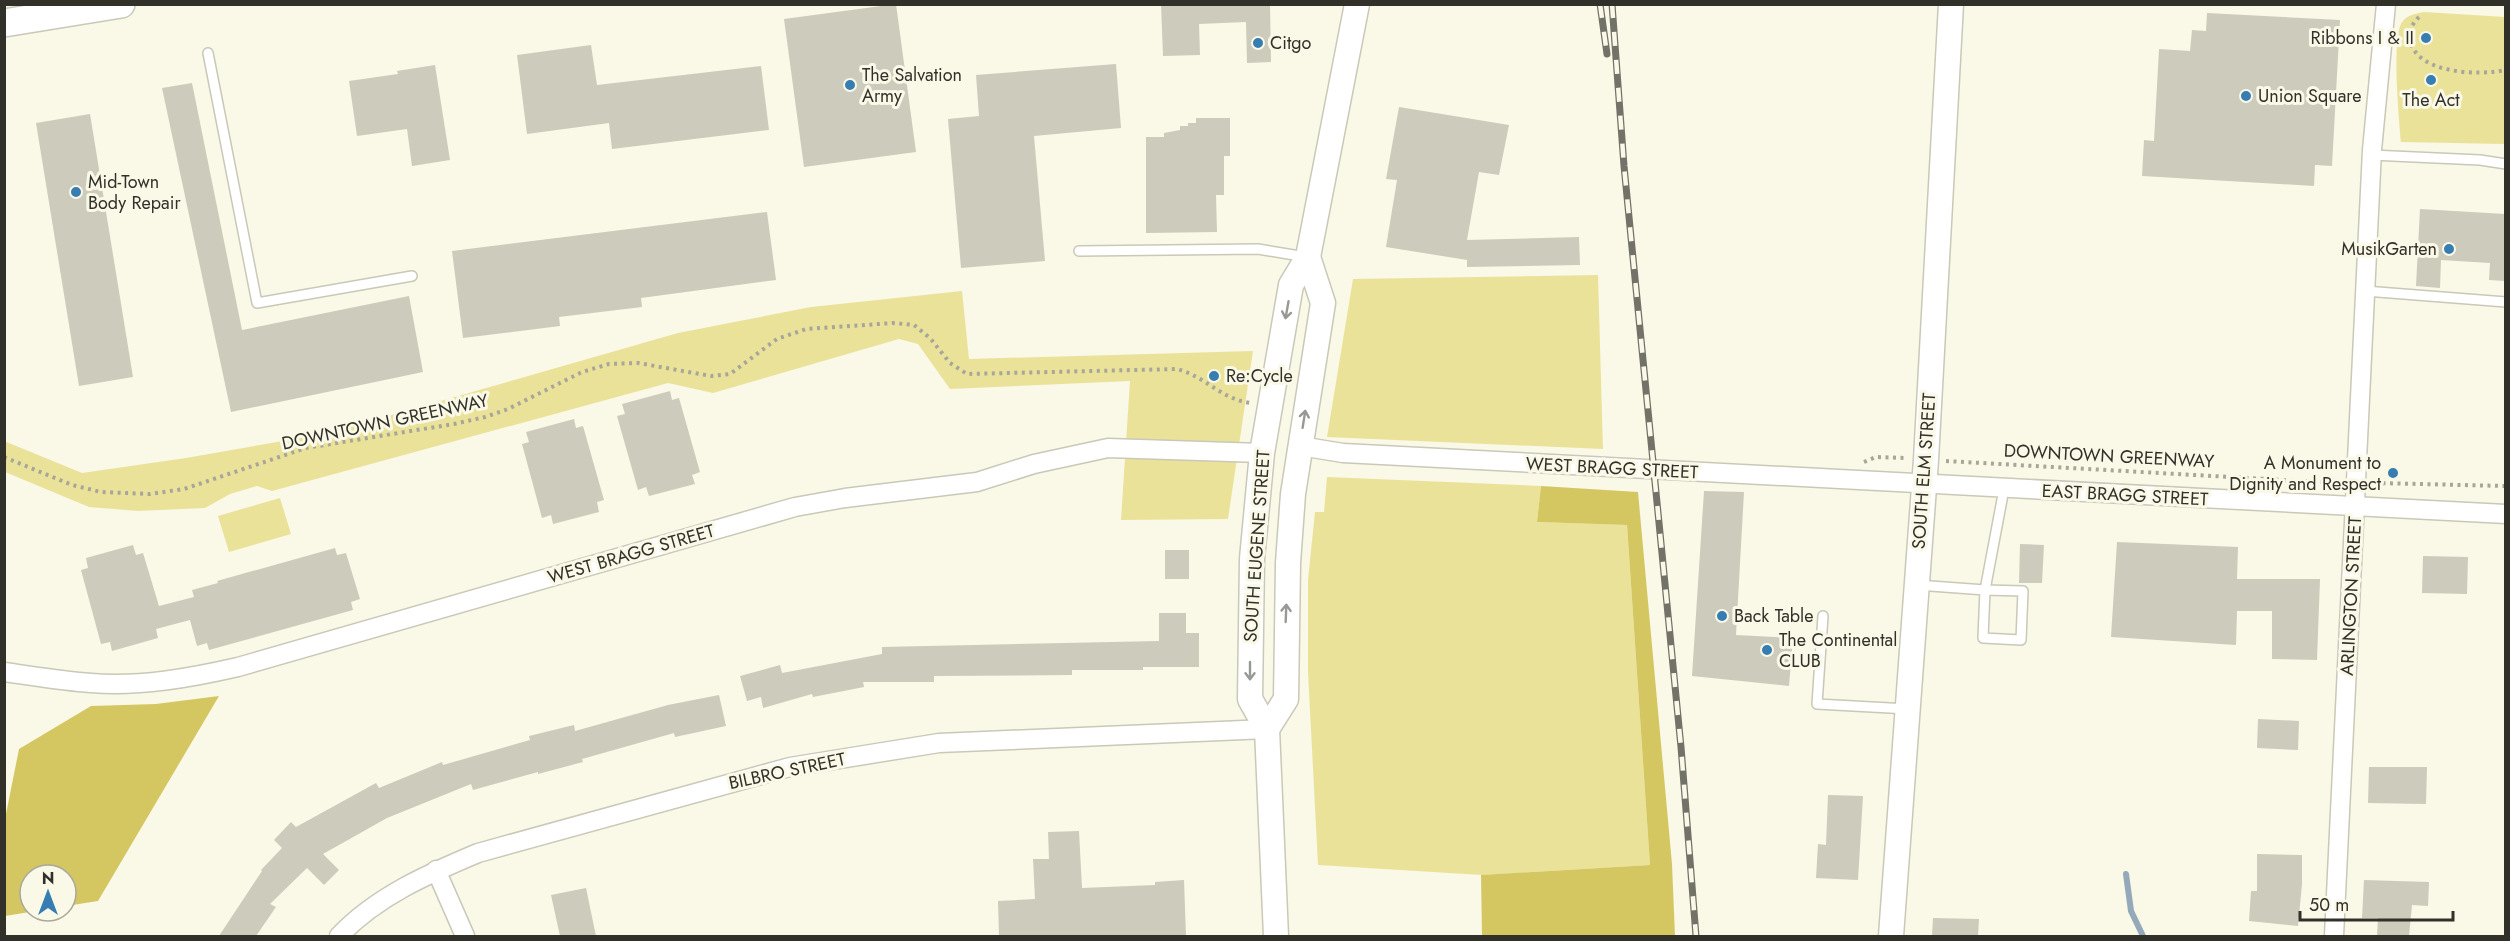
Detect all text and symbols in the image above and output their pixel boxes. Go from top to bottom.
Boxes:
place label: Ribbons I & II [2311,25,2414,51]
place label: Citgo [1270,30,1312,56]
marker: Ribbons I & II [2419,31,2433,45]
marker: Citgo [1251,36,1265,50]
place label: The Salvation Army [862,62,962,109]
marker: The Act [2424,73,2438,87]
marker: The Salvation Army [843,78,857,92]
place label: Union Square [2258,83,2361,109]
place label: The Act [2402,87,2460,113]
marker: Union Square [2239,89,2253,103]
place label: Mid-Town Body Repair [88,169,181,216]
marker: Mid-Town Body Repair [69,185,83,199]
place label: MusikGarten [2341,236,2437,262]
marker: MusikGarten [2442,242,2456,256]
one-way arrow [1281,300,1292,320]
place label: Re:Cycle [1226,363,1293,389]
marker: Re:Cycle [1207,369,1221,383]
street label: DOWNTOWN GREENWAY [279,387,492,457]
street label: SOUTH ELM STREET [1906,391,1942,550]
one-way arrow [1299,410,1310,429]
street label: DOWNTOWN GREENWAY [2003,438,2216,475]
street label: SOUTH EUGENE STREET [1237,448,1277,643]
place label: A Monument to Dignity and Respect [2229,450,2382,497]
street label: WEST BRAGG STREET [1525,451,1699,486]
marker: A Monument to Dignity and Respect [2386,466,2400,480]
street label: EAST BRAGG STREET [2041,478,2210,512]
street label: ARLINGTON STREET [2334,515,2368,676]
street label: WEST BRAGG STREET [544,518,718,590]
one-way arrow [1280,603,1292,623]
place label: Back Table [1734,603,1814,629]
marker: Back Table [1715,609,1729,623]
place label: The Continental CLUB [1779,627,1897,674]
marker: The Continental CLUB [1760,643,1774,657]
one-way arrow [1244,660,1256,680]
street label: BILBRO STREET [726,746,848,796]
north arrow [18,863,78,923]
text: N [42,867,54,890]
scale bar [2300,884,2453,922]
text: 50 m [2309,892,2349,918]

